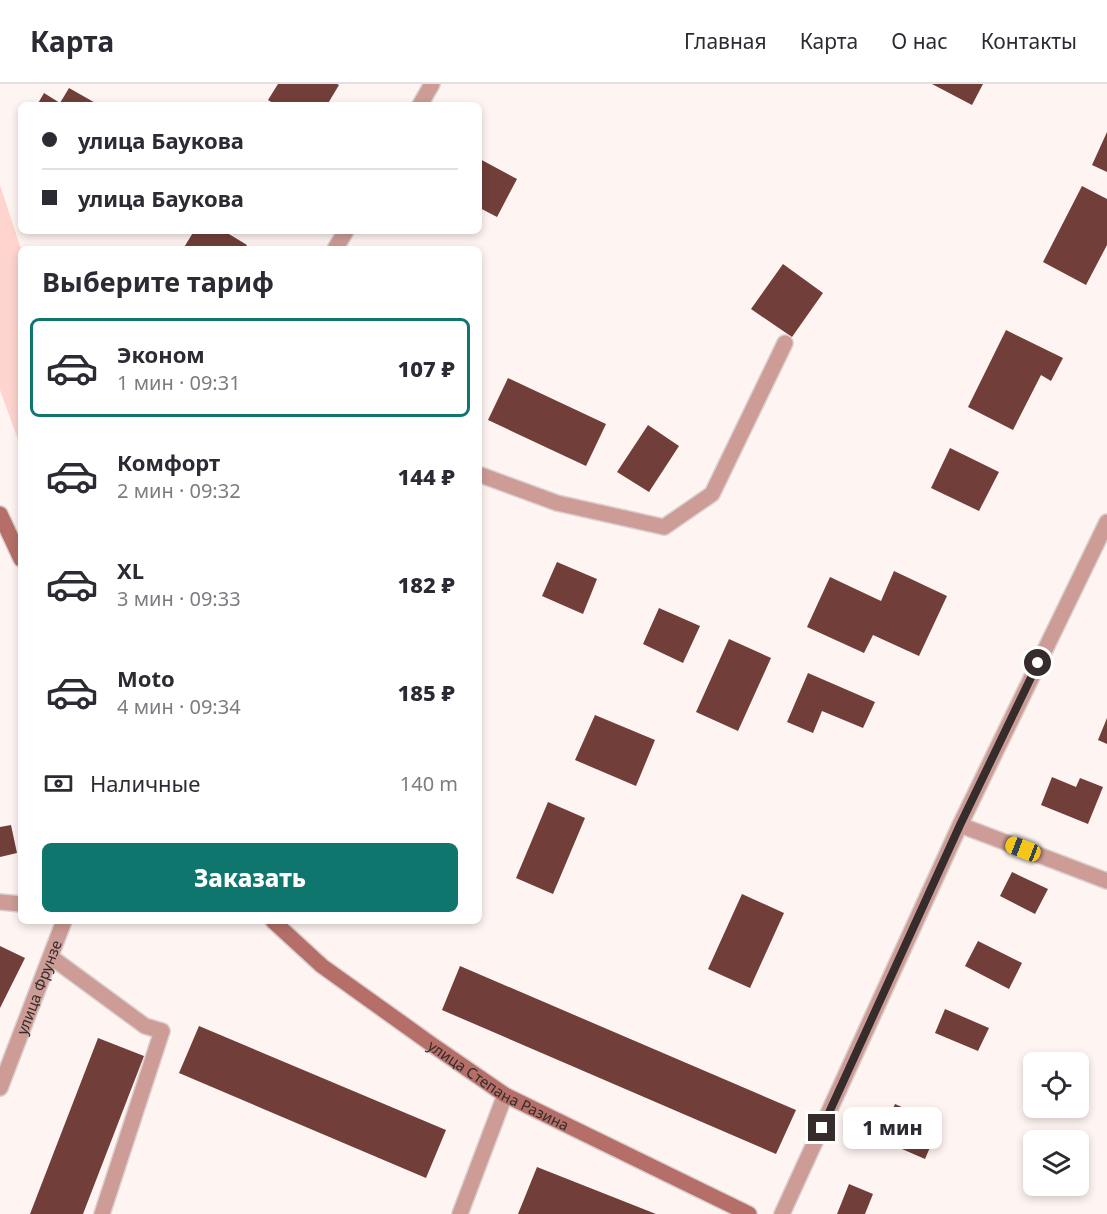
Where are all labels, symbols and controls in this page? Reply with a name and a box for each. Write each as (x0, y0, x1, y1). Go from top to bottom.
text: Карта (30, 22, 114, 60)
text: Главная (684, 27, 767, 55)
text: Карта (800, 27, 858, 55)
text: О нас (891, 27, 948, 55)
text: Контакты (981, 27, 1077, 55)
text: улица Баукова (78, 125, 244, 155)
text: улица Баукова (78, 183, 244, 213)
text: Выберите тариф (42, 263, 274, 300)
text: Эконом (117, 339, 205, 369)
icon: car (45, 341, 99, 395)
text: 107 ₽ (398, 353, 455, 383)
text: 1 мин · 09:31 (117, 369, 241, 396)
text: Комфорт (117, 447, 220, 477)
icon: car (45, 449, 99, 503)
text: 144 ₽ (398, 461, 455, 491)
text: 2 мин · 09:32 (117, 477, 241, 504)
text: XL (117, 555, 144, 585)
icon: car (45, 557, 99, 611)
text: 182 ₽ (398, 569, 455, 599)
text: 3 мин · 09:33 (117, 585, 241, 612)
route start (1024, 649, 1051, 676)
text: Moto (117, 663, 175, 693)
icon: car (45, 665, 99, 719)
text: 185 ₽ (398, 677, 455, 707)
text: 4 мин · 09:34 (117, 693, 241, 720)
icon: cash (42, 767, 75, 800)
text: Наличные (90, 768, 200, 798)
text: 140 m (400, 770, 458, 797)
car (1003, 834, 1043, 864)
button: Заказать (42, 843, 458, 912)
street label: улица Фрунзе (11, 937, 66, 1037)
street label: улица Степана Разина (424, 1035, 573, 1135)
map controls (1023, 1052, 1089, 1196)
button: locate (1023, 1052, 1089, 1118)
callout: 1 мин (843, 1107, 942, 1149)
route end (808, 1114, 835, 1141)
text: 1 мин (862, 1114, 923, 1141)
button: layers (1023, 1130, 1089, 1196)

